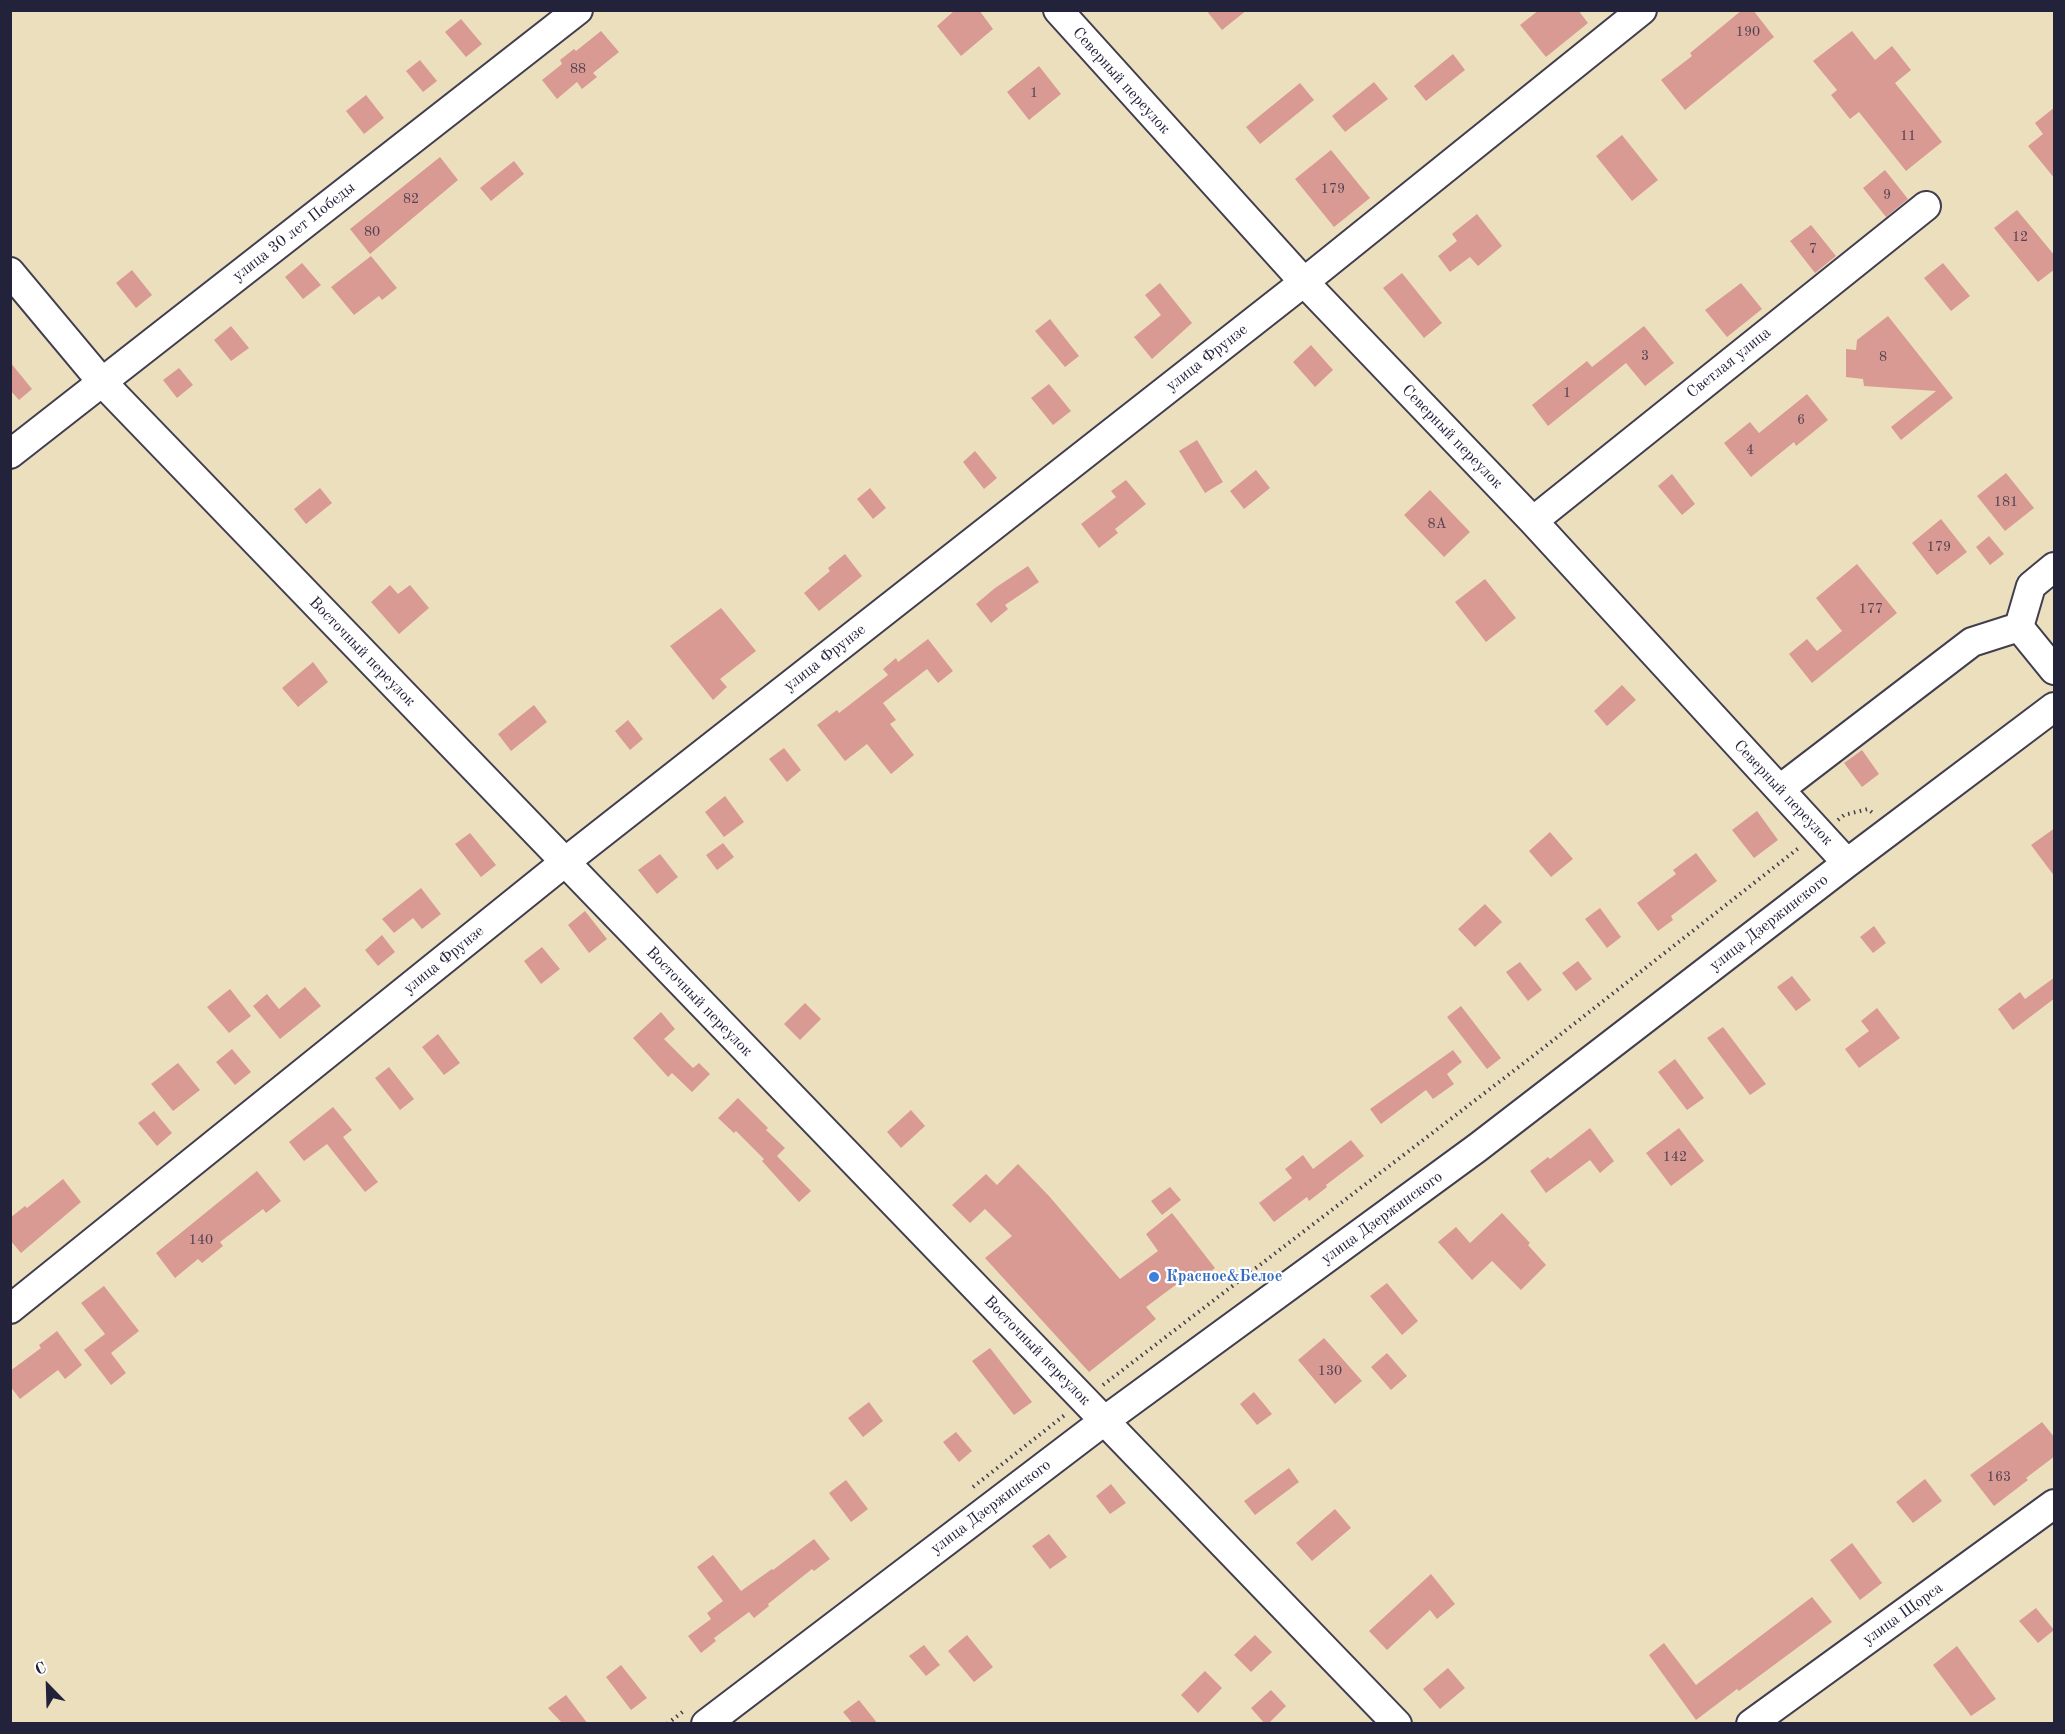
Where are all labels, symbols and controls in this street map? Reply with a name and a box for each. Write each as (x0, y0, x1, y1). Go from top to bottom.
street label: Северный переулок (1068, 24, 1174, 138)
house number: 190 (1736, 24, 1760, 40)
house number: 88 (570, 61, 586, 77)
house number: 1 (1030, 85, 1038, 101)
house number: 11 (1900, 128, 1916, 144)
street label: улица 30 лет Победы (229, 178, 359, 286)
house number: 179 (1321, 181, 1345, 197)
house number: 9 (1883, 187, 1891, 203)
house number: 82 (403, 191, 419, 207)
house number: 80 (364, 224, 380, 240)
house number: 12 (2012, 229, 2028, 245)
house number: 7 (1809, 241, 1817, 257)
street label: улица Фрунзе (1162, 320, 1252, 396)
street label: Светлая улица (1683, 323, 1775, 403)
house number: 3 (1641, 348, 1649, 364)
house number: 8 (1879, 349, 1887, 365)
street label: Северный переулок (1397, 381, 1507, 493)
house number: 1 (1563, 385, 1571, 401)
house number: 6 (1797, 412, 1805, 428)
house number: 4 (1746, 442, 1754, 458)
house number: 181 (1994, 494, 2018, 510)
house number: 8А (1428, 516, 1446, 532)
house number: 179 (1927, 539, 1951, 555)
street label: Восточный переулок (305, 593, 419, 711)
house number: 177 (1859, 601, 1883, 617)
street label: улица Фрунзе (780, 620, 870, 696)
street label: Северный переулок (1729, 736, 1837, 850)
street label: улица Дзержинского (1706, 871, 1832, 975)
street label: улица Фрунзе (400, 922, 488, 998)
street label: Восточный переулок (642, 943, 756, 1061)
house number: 142 (1663, 1149, 1687, 1165)
street label: улица Дзержинского (1317, 1167, 1447, 1269)
house number: 140 (189, 1232, 213, 1248)
place label: Красное&Белое (1166, 1267, 1282, 1287)
marker: Красное&Белое (1147, 1270, 1161, 1284)
street label: Восточный переулок (980, 1292, 1094, 1410)
house number: 130 (1318, 1363, 1342, 1379)
street label: улица Дзержинского (927, 1455, 1055, 1559)
house number: 163 (1987, 1469, 2011, 1485)
street label: улица Щорса (1859, 1579, 1947, 1649)
north arrow (18, 1656, 78, 1716)
text: С (33, 1660, 49, 1679)

